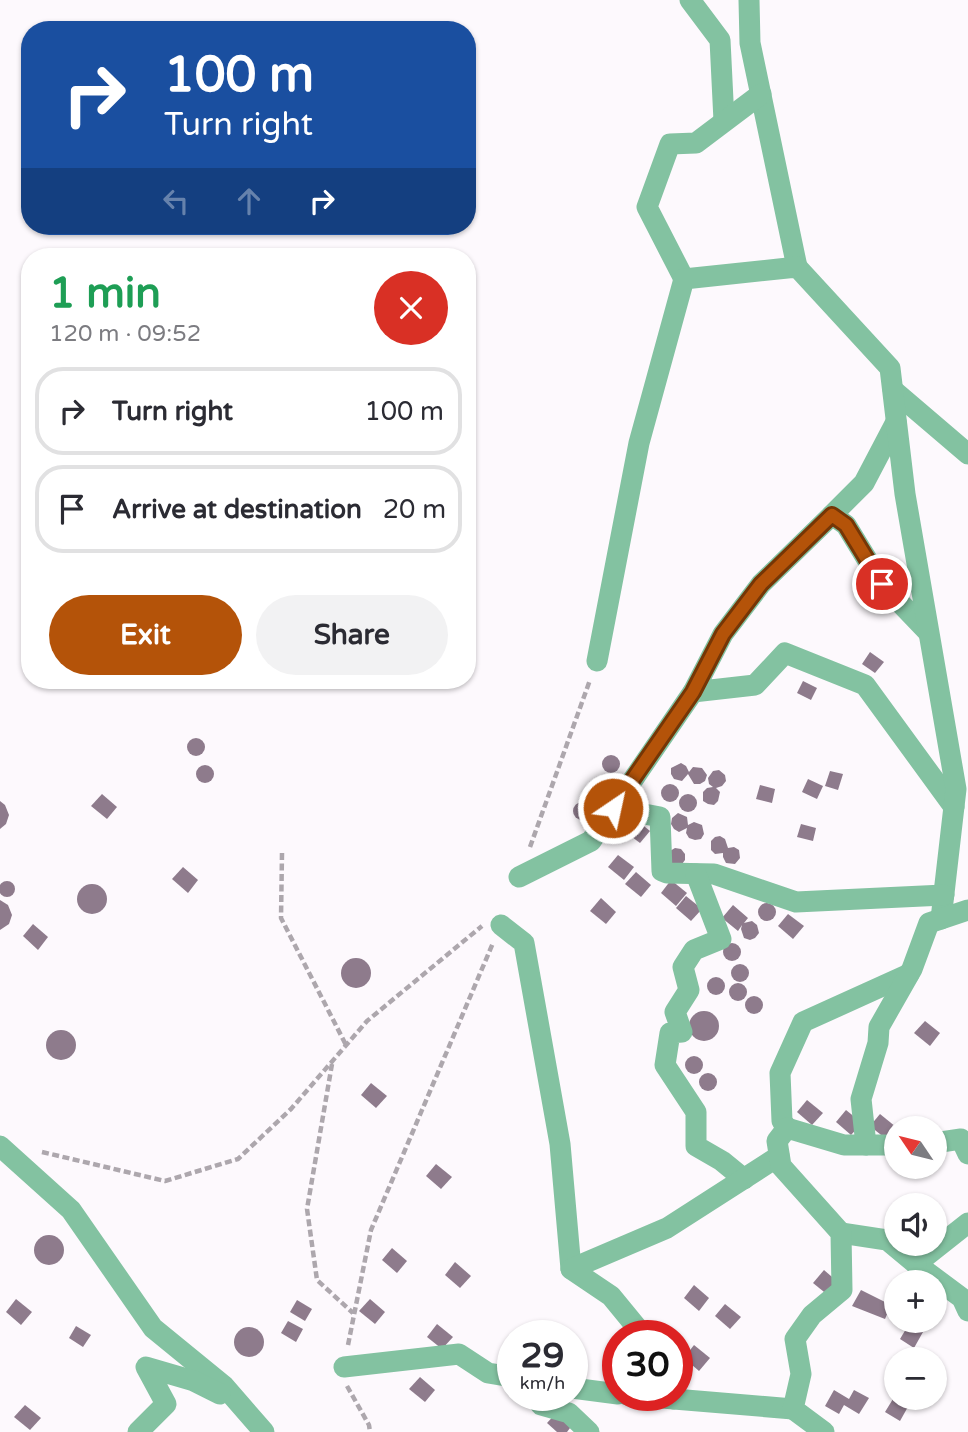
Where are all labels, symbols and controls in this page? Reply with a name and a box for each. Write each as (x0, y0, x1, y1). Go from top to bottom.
text: 100 m (164, 46, 314, 105)
icon: right (49, 49, 140, 140)
text: Turn right (164, 106, 313, 144)
icon: left (157, 182, 195, 220)
icon: ahead (230, 182, 268, 220)
icon: right (303, 182, 341, 220)
text: 1 min (49, 268, 161, 319)
button: close (374, 271, 448, 345)
text: 120 m · 09:52 (49, 320, 201, 348)
icon: right (53, 392, 91, 430)
text: Turn right (112, 396, 233, 427)
text: 100 m (364, 396, 444, 427)
icon: arrive (53, 490, 91, 528)
text: Arrive at destination (112, 494, 362, 525)
text: 20 m (383, 494, 446, 525)
pin (852, 554, 912, 614)
icon: arrive (863, 565, 901, 603)
button: Exit (49, 595, 242, 675)
button: Share (256, 595, 448, 675)
position arrow (576, 771, 650, 845)
north arrow (884, 1116, 947, 1180)
map controls (884, 1116, 947, 1410)
button: sound (884, 1193, 947, 1256)
button: + (884, 1270, 947, 1333)
speed limit sign: 30 (602, 1320, 693, 1411)
text: 29 (521, 1335, 564, 1377)
button: − (884, 1347, 947, 1410)
text: km/h (520, 1372, 565, 1394)

